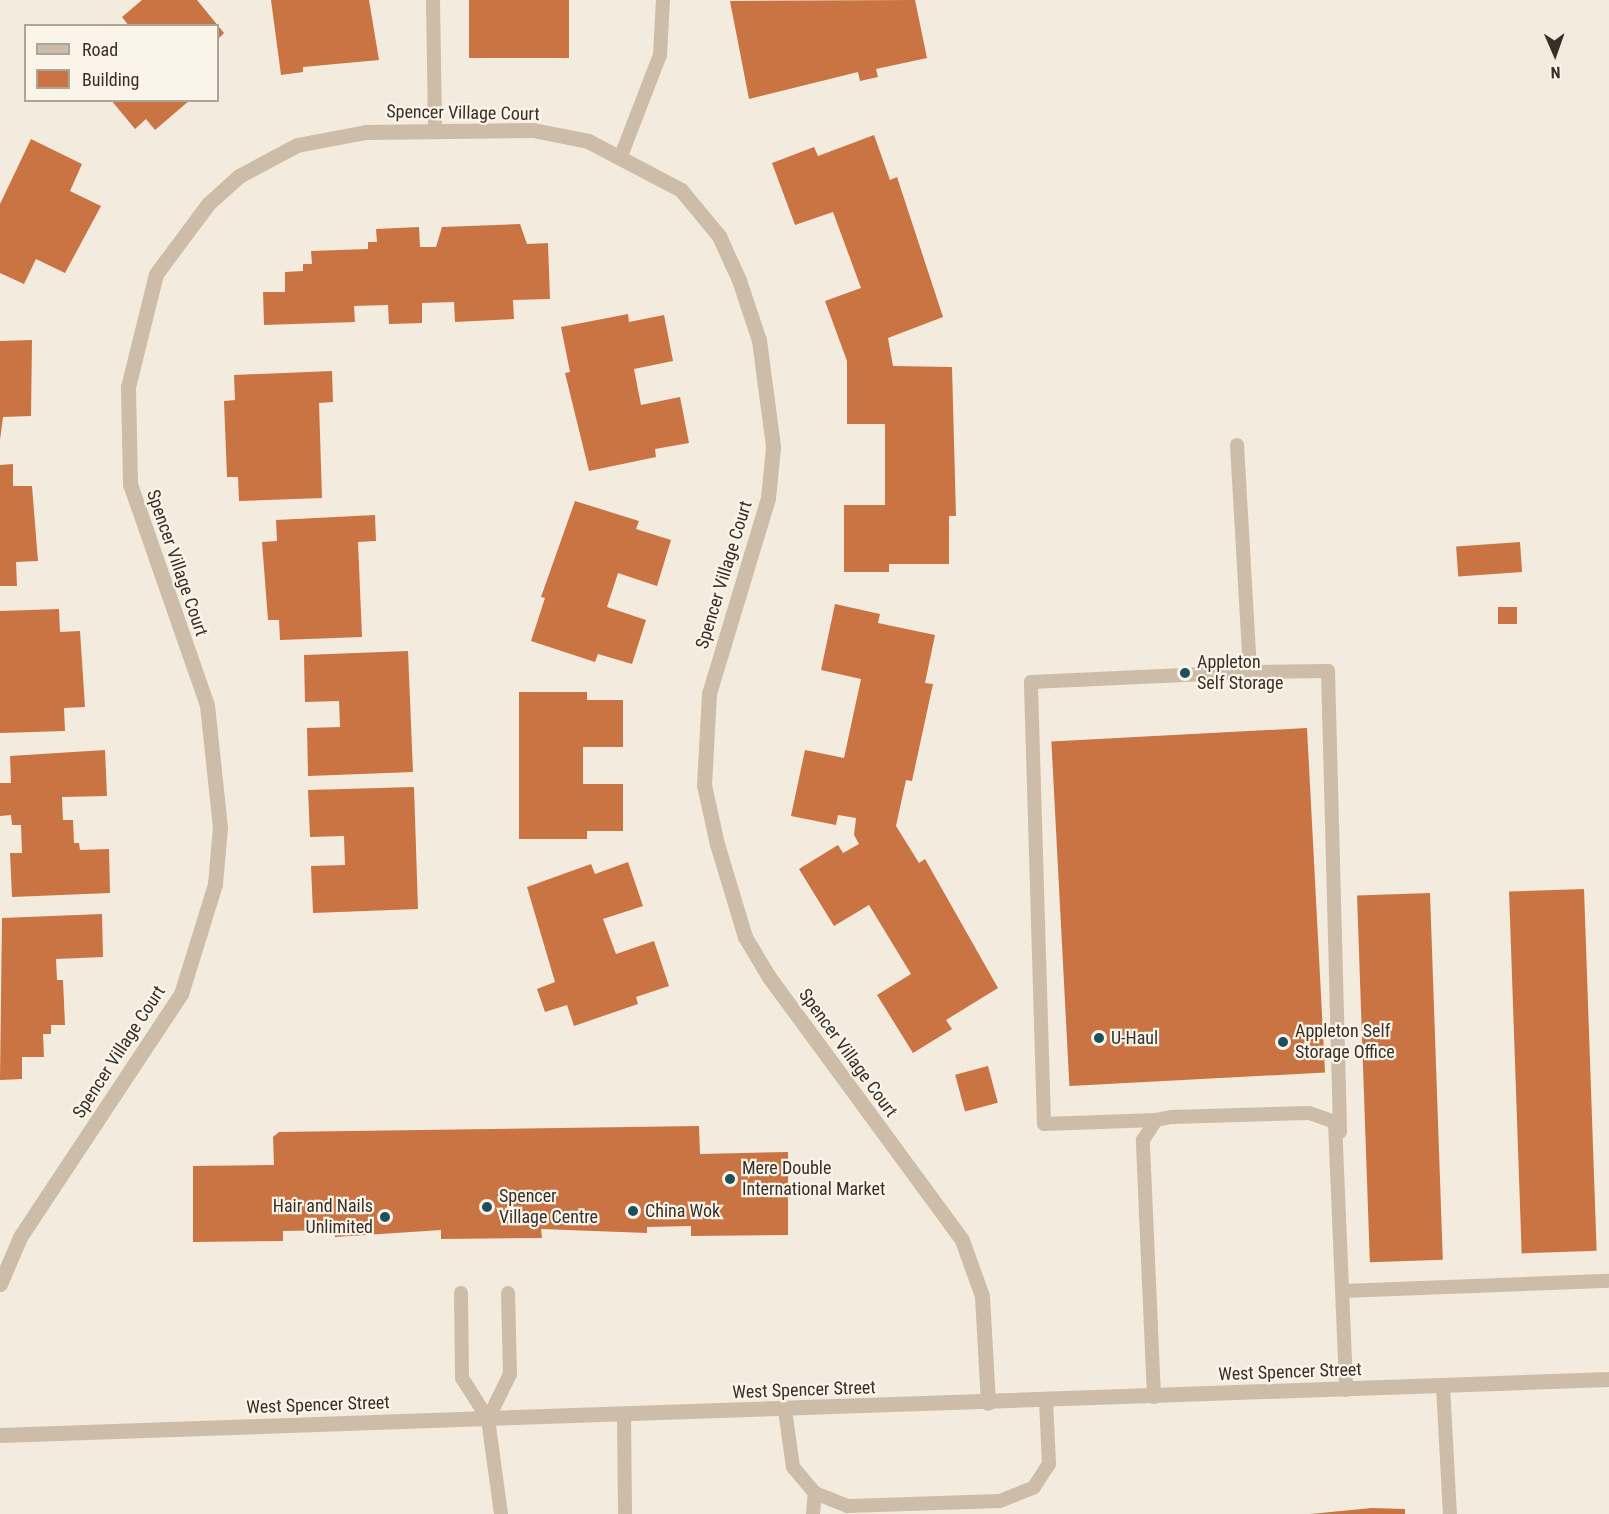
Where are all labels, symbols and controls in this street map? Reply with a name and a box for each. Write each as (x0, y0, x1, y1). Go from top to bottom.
legend (24, 24, 219, 102)
north arrow (1525, 24, 1585, 84)
text: Road (82, 39, 118, 60)
text: N (1550, 63, 1561, 82)
text: Building (82, 69, 139, 90)
street label: Spencer Village Court (386, 101, 540, 125)
street label: Spencer Village Court (142, 487, 212, 639)
street label: Spencer Village Court (691, 498, 757, 652)
place label: Appleton Self Storage (1197, 652, 1283, 694)
marker: Appleton Self Storage (1178, 666, 1192, 680)
street label: Spencer Village Court (68, 982, 170, 1122)
street label: Spencer Village Court (794, 985, 902, 1121)
place label: Appleton Self Storage Office (1295, 1021, 1395, 1064)
place label: U-Haul (1111, 1027, 1158, 1049)
marker: U-Haul (1092, 1031, 1106, 1045)
marker: Appleton Self Storage Office (1276, 1035, 1290, 1049)
place label: Mere Double International Market (742, 1158, 885, 1200)
marker: Mere Double International Market (723, 1172, 737, 1186)
place label: Spencer Village Centre (499, 1186, 598, 1228)
place label: Hair and Nails Unlimited (273, 1196, 373, 1238)
marker: Spencer Village Centre (480, 1200, 494, 1214)
place label: China Wok (645, 1200, 720, 1222)
marker: China Wok (626, 1204, 640, 1218)
marker: Hair and Nails Unlimited (378, 1210, 392, 1224)
street label: West Spencer Street (1218, 1359, 1362, 1385)
street label: West Spencer Street (732, 1377, 876, 1403)
street label: West Spencer Street (246, 1392, 390, 1418)

